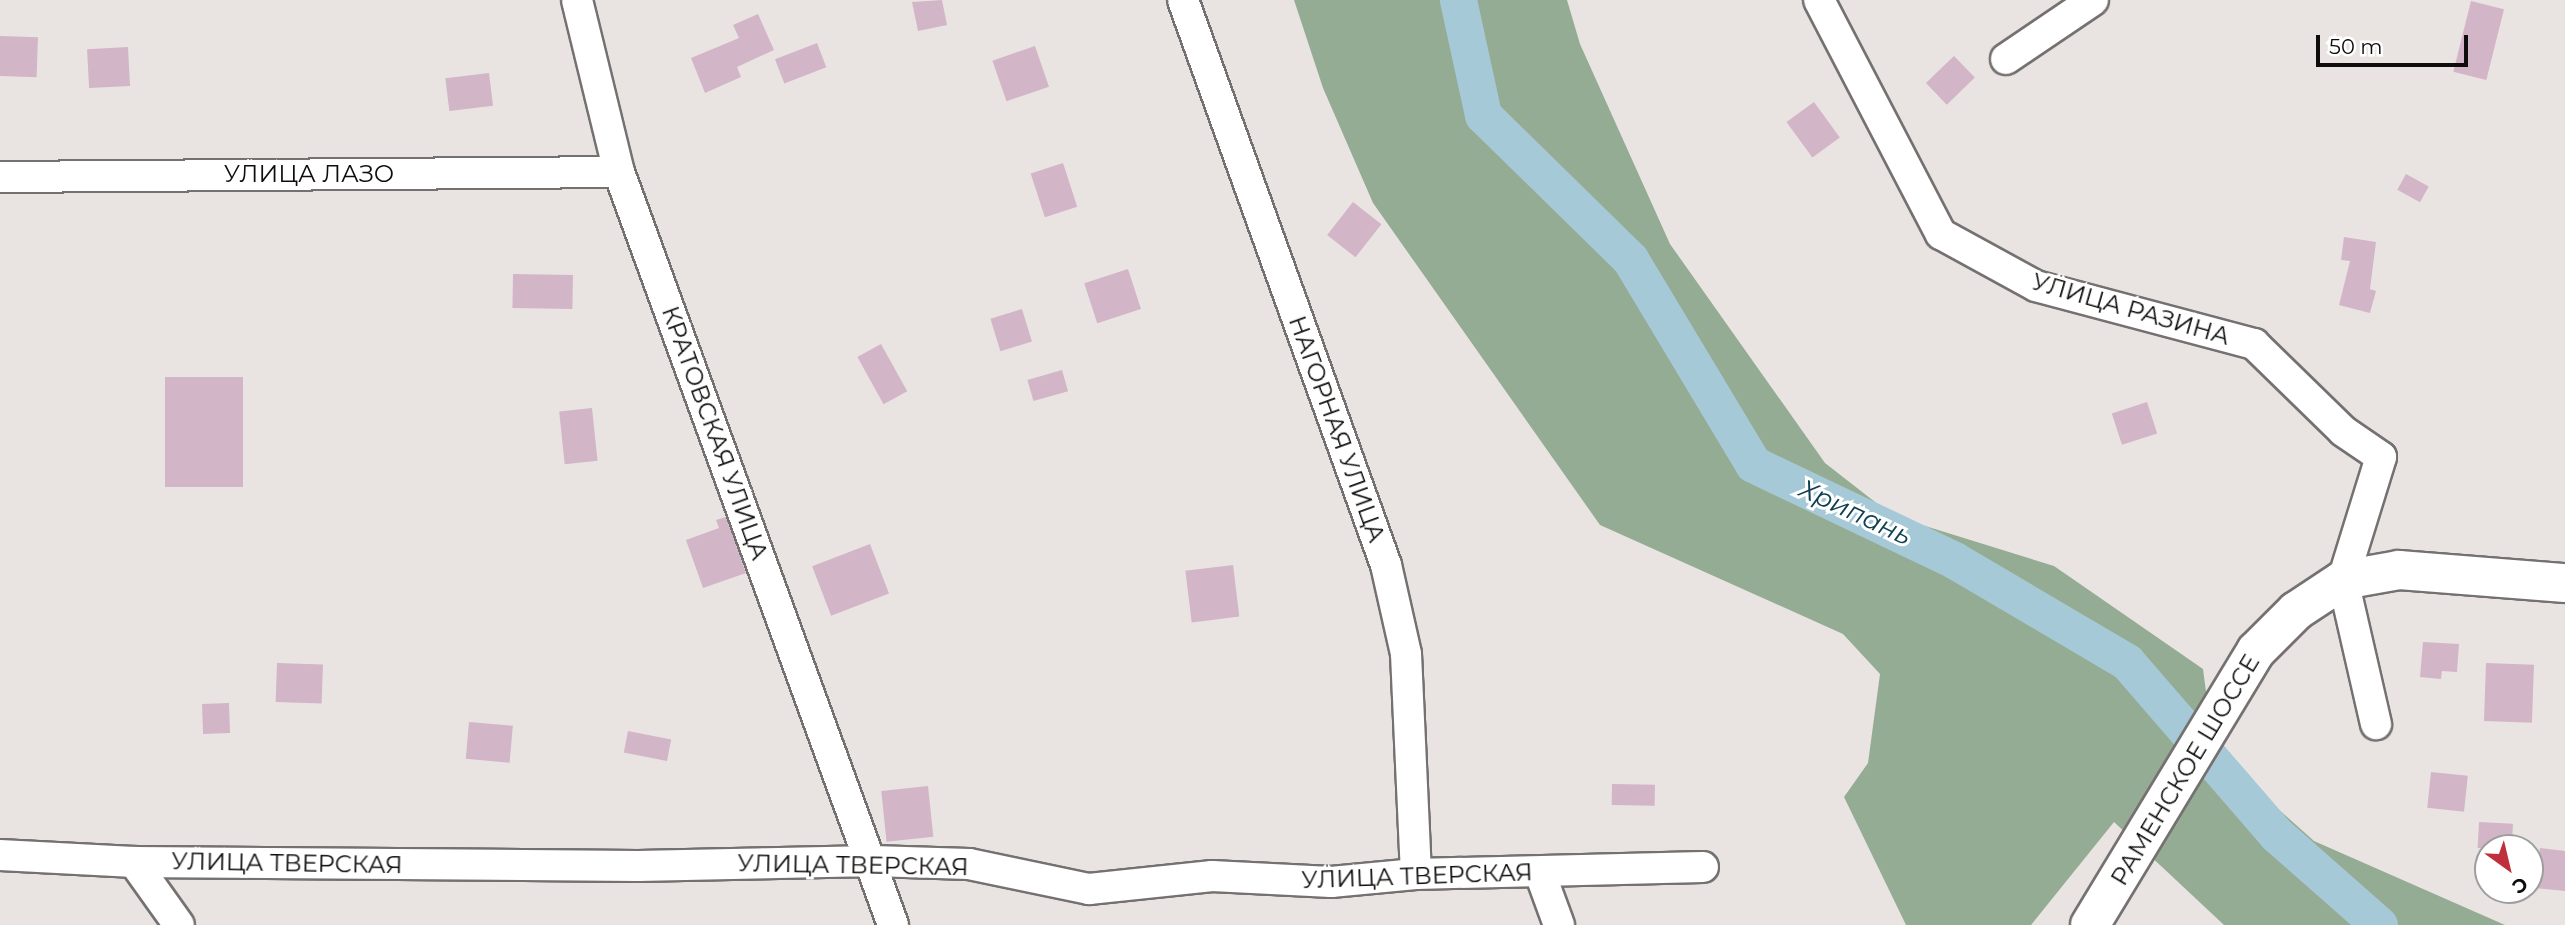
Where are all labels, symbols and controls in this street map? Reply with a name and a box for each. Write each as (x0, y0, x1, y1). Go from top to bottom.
scale bar (2320, 21, 2472, 65)
text: 50 m (2329, 34, 2383, 59)
street label: УЛИЦА ЛАЗО (224, 160, 394, 188)
street label: УЛИЦА РАЗИНА (2029, 267, 2233, 351)
street label: КРАТОВСКАЯ УЛИЦА (656, 302, 774, 564)
street label: НАГОРНАЯ УЛИЦА (1283, 312, 1391, 546)
water label: Хрипань (1794, 474, 1916, 552)
street label: РАМЕНСКОЕ ШОССЕ (2105, 649, 2265, 891)
north arrow (2474, 834, 2544, 904)
street label: УЛИЦА ТВЕРСКАЯ (171, 847, 403, 879)
street label: УЛИЦА ТВЕРСКАЯ (737, 849, 969, 881)
street label: УЛИЦА ТВЕРСКАЯ (1301, 858, 1533, 894)
text: С (2508, 872, 2532, 899)

